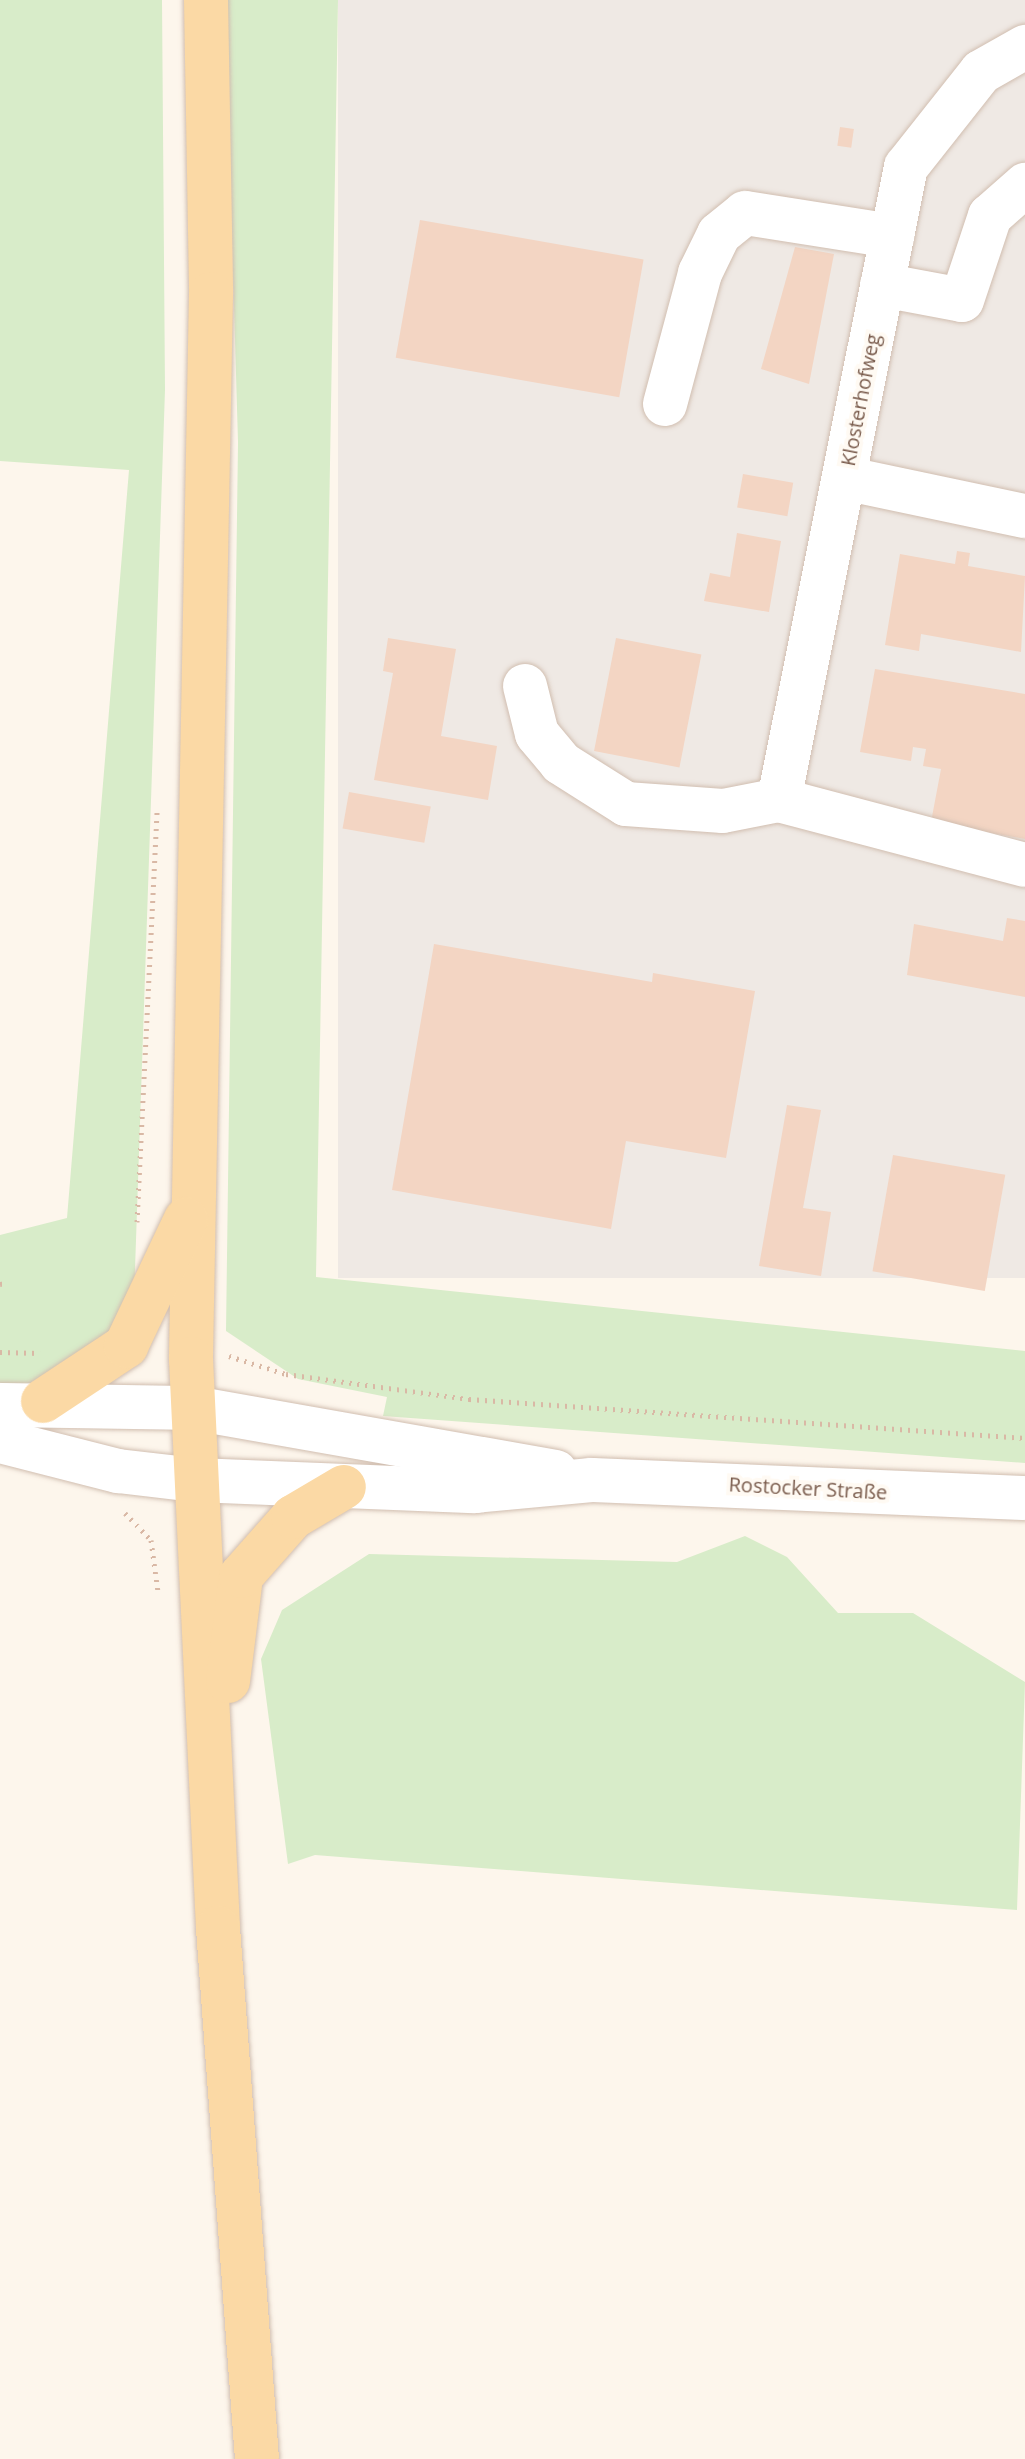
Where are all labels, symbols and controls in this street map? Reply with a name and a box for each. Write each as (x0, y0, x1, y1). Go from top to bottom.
street label: Klosterhofweg (835, 332, 885, 468)
street label: Rostocker Straße (728, 1472, 888, 1504)

